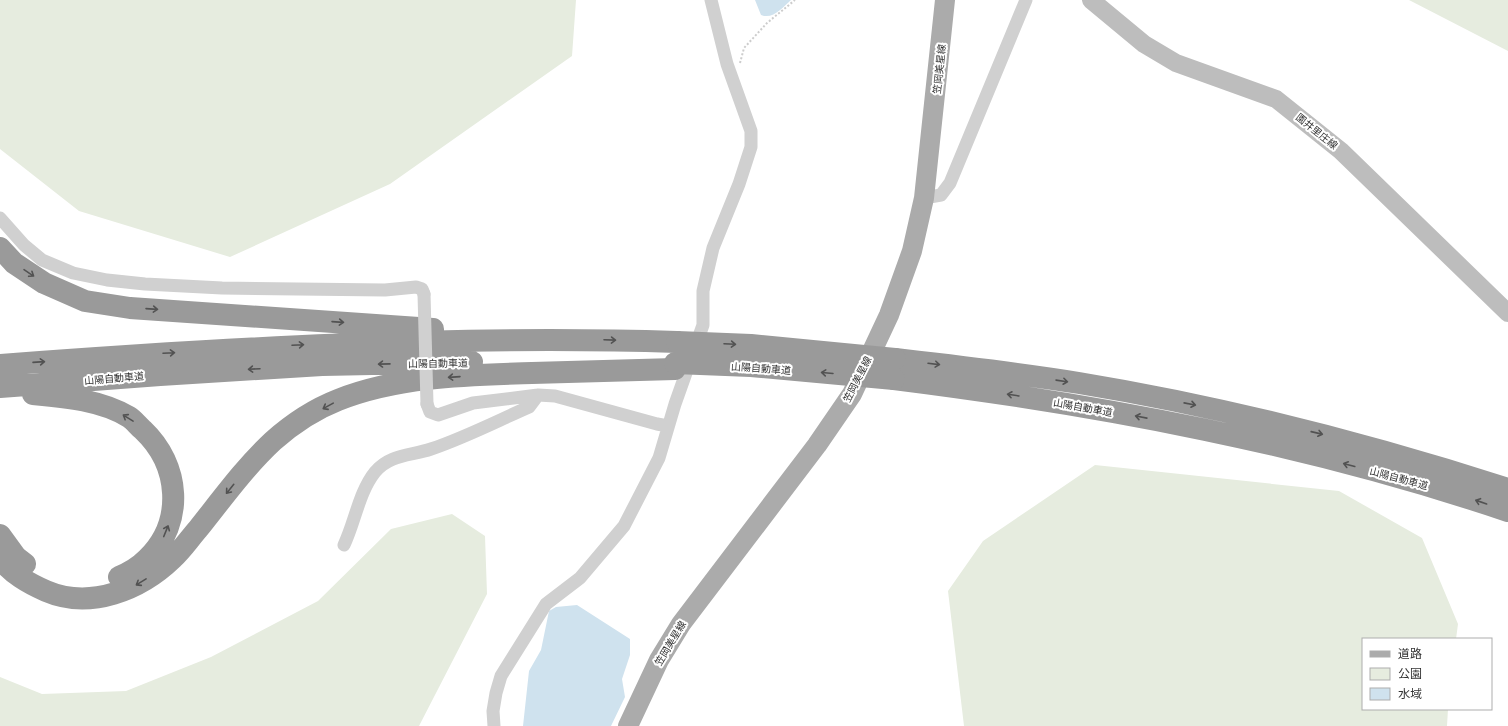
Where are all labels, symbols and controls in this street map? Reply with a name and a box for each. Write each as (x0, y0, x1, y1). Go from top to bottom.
street label: 笠岡美星線 (931, 44, 949, 95)
street label: 園井里庄線 (1293, 111, 1340, 152)
one-way arrow (24, 269, 35, 277)
one-way arrow (145, 306, 158, 313)
one-way arrow (331, 318, 344, 325)
one-way arrow (603, 336, 616, 344)
one-way arrow (723, 340, 736, 348)
one-way arrow (291, 342, 304, 349)
one-way arrow (162, 349, 175, 356)
street label: 笠岡美星線 (841, 354, 875, 404)
street label: 山陽自動車道 (408, 357, 468, 371)
one-way arrow (32, 359, 45, 366)
one-way arrow (378, 360, 391, 368)
one-way arrow (927, 360, 940, 367)
street label: 山陽自動車道 (731, 361, 791, 377)
one-way arrow (248, 366, 261, 373)
one-way arrow (821, 369, 834, 377)
street label: 山陽自動車道 (84, 370, 144, 388)
one-way arrow (448, 374, 461, 381)
one-way arrow (1056, 377, 1069, 385)
one-way arrow (1007, 391, 1020, 399)
street label: 山陽自動車道 (1052, 397, 1113, 419)
one-way arrow (1183, 401, 1196, 409)
one-way arrow (322, 402, 334, 410)
one-way arrow (1135, 413, 1148, 421)
one-way arrow (123, 414, 134, 422)
one-way arrow (1310, 430, 1323, 438)
one-way arrow (1343, 460, 1356, 468)
street label: 山陽自動車道 (1368, 465, 1429, 493)
one-way arrow (226, 484, 235, 495)
one-way arrow (1476, 498, 1488, 506)
one-way arrow (163, 525, 170, 537)
one-way arrow (135, 577, 146, 586)
street label: 笠岡美星線 (653, 619, 689, 668)
legend (1362, 638, 1492, 710)
text: 道路 (1398, 647, 1422, 661)
text: 公園 (1398, 667, 1422, 681)
text: 水域 (1398, 687, 1422, 701)

